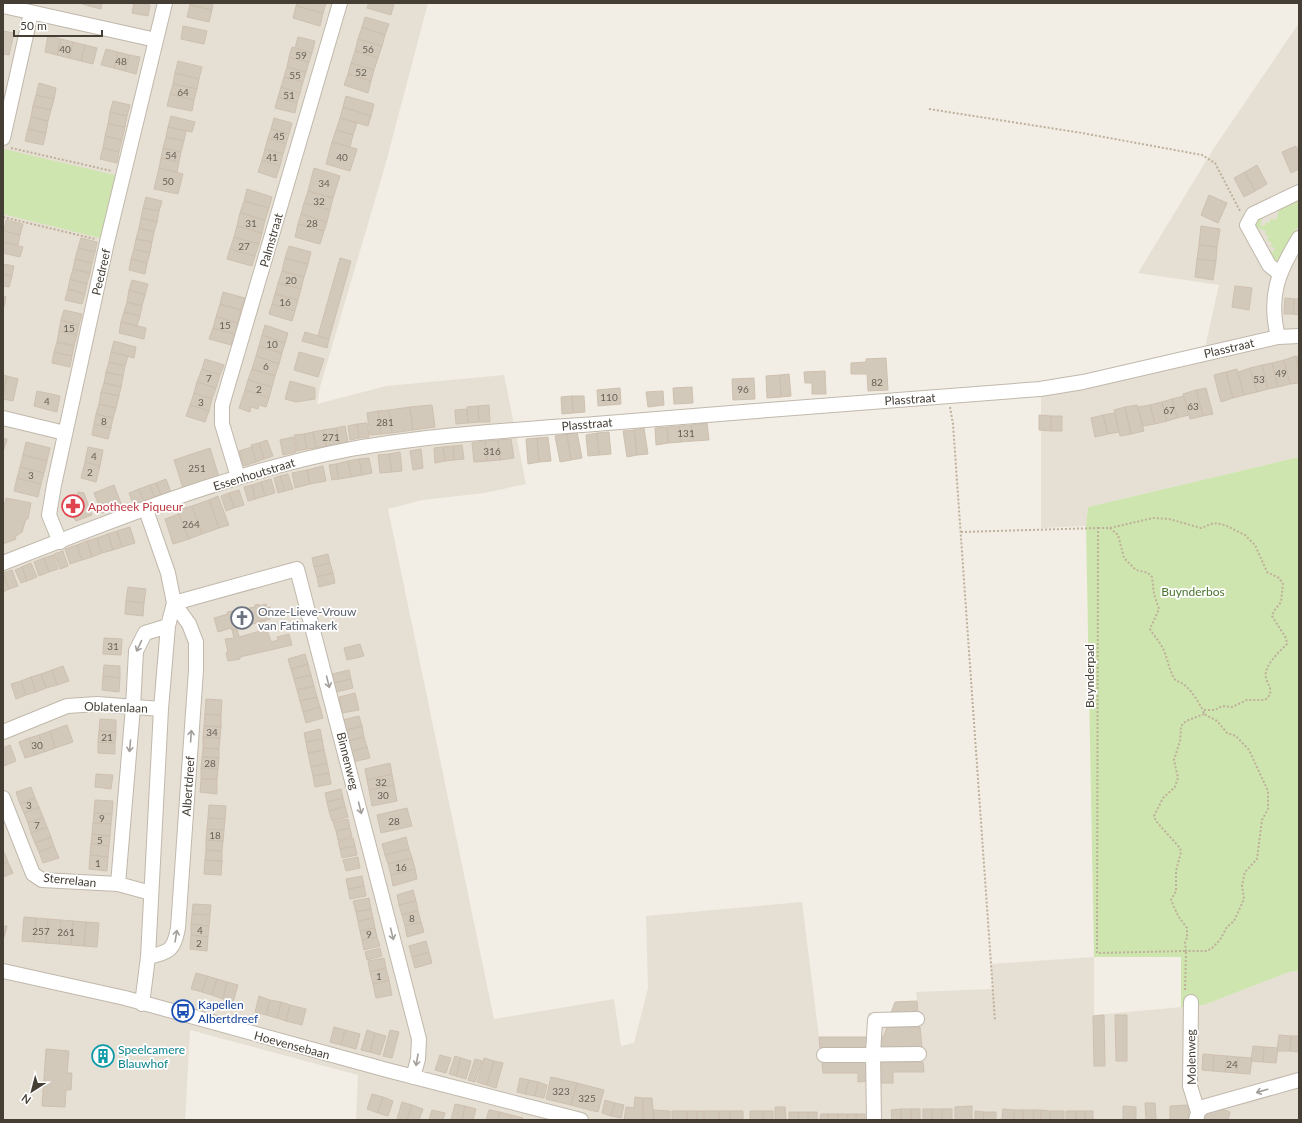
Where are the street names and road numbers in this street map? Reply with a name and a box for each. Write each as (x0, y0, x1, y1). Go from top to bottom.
street label: Palmstraat (256, 211, 286, 269)
street label: Peedreef (88, 247, 114, 297)
street label: Plasstraat (1202, 335, 1256, 361)
street label: Plasstraat (884, 390, 937, 408)
street label: Plasstraat (561, 414, 614, 434)
street label: Essenhoutstraat (211, 454, 297, 494)
street label: Buynderpad (1082, 644, 1097, 708)
street label: Oblatenlaan (84, 698, 148, 716)
street label: Binnenweg (334, 731, 362, 791)
street label: Albertdreef (178, 755, 198, 817)
street label: Sterrelaan (43, 870, 97, 890)
street label: Hoevensebaan (252, 1028, 332, 1062)
street label: Molenweg (1183, 1029, 1199, 1085)

